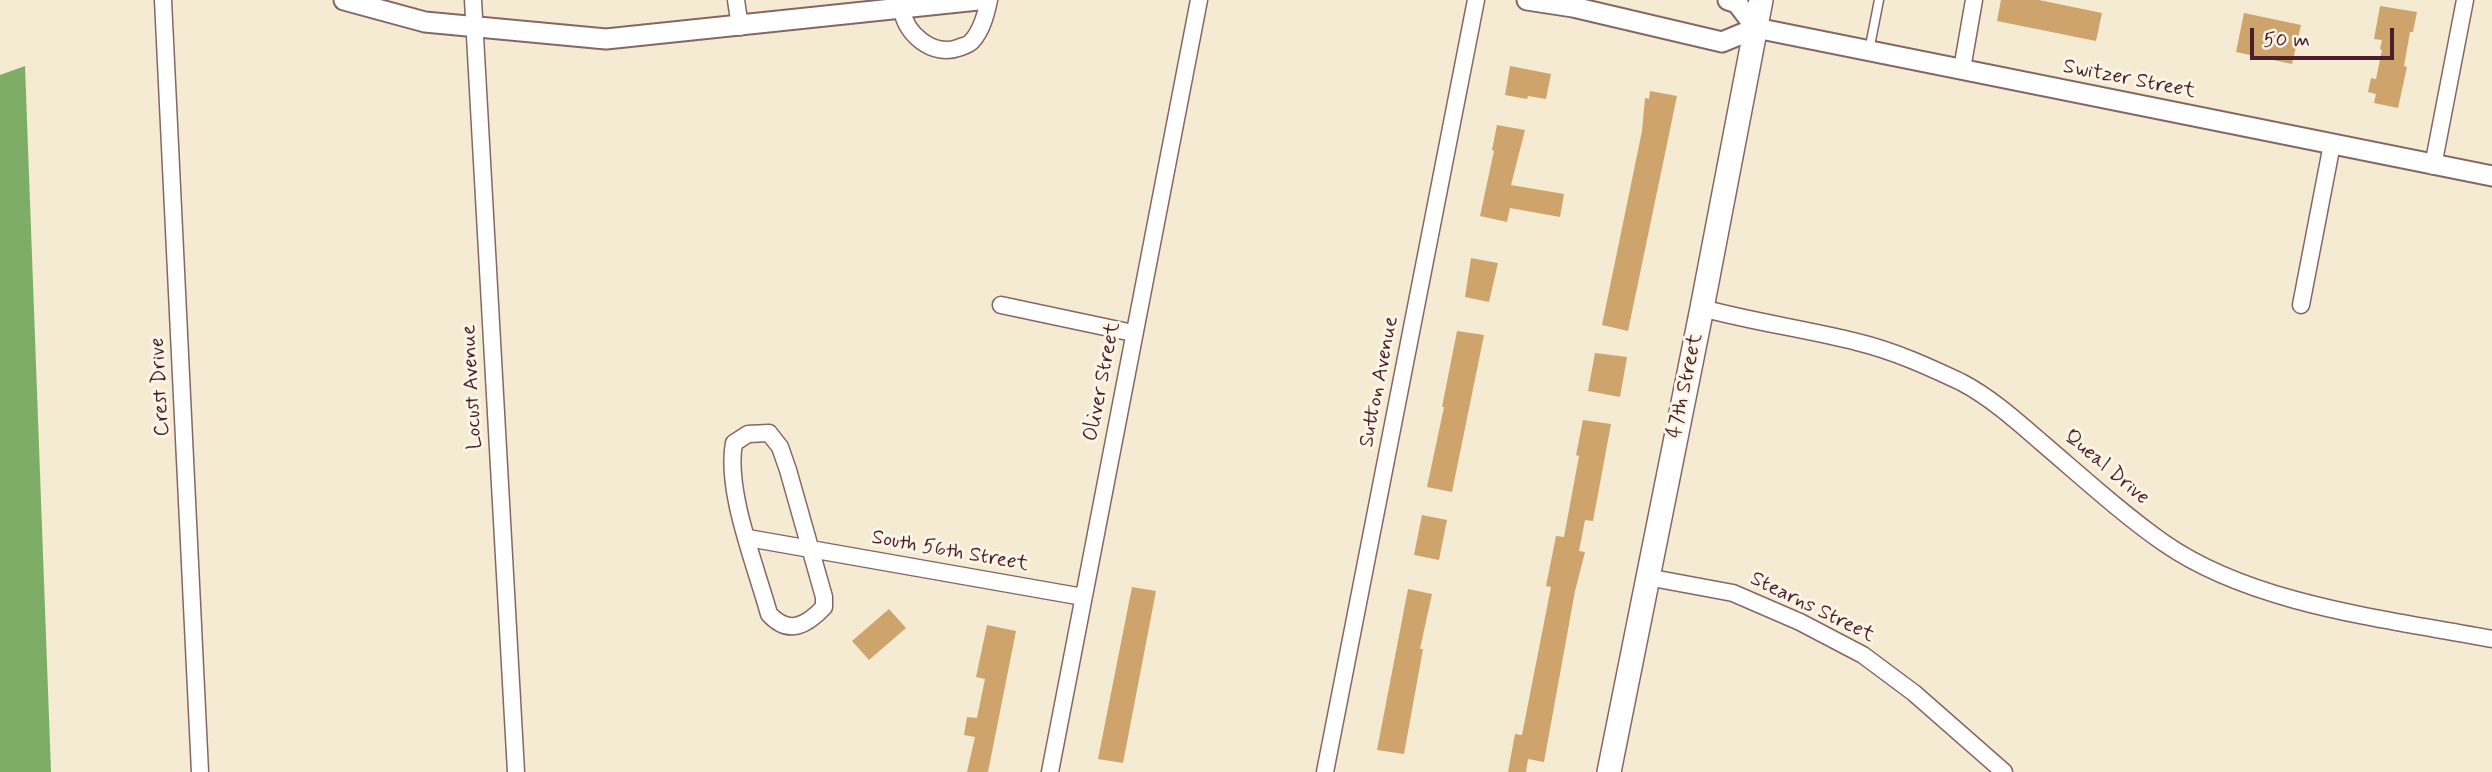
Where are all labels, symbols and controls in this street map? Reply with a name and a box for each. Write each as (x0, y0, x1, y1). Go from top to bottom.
scale bar (2254, 14, 2398, 58)
text: 50 m (2263, 26, 2310, 54)
street label: Switzer Street (2061, 55, 2197, 105)
street label: Sutton Avenue (1355, 314, 1405, 450)
street label: Oliver Street (1079, 320, 1127, 444)
street label: Locust Avenue (457, 324, 489, 450)
street label: 47th Street (1663, 331, 1709, 441)
street label: Crest Drive (146, 337, 176, 437)
street label: Queal Drive (2058, 425, 2154, 511)
street label: South 56th Street (870, 526, 1030, 578)
street label: Stearns Street (1746, 567, 1878, 649)

